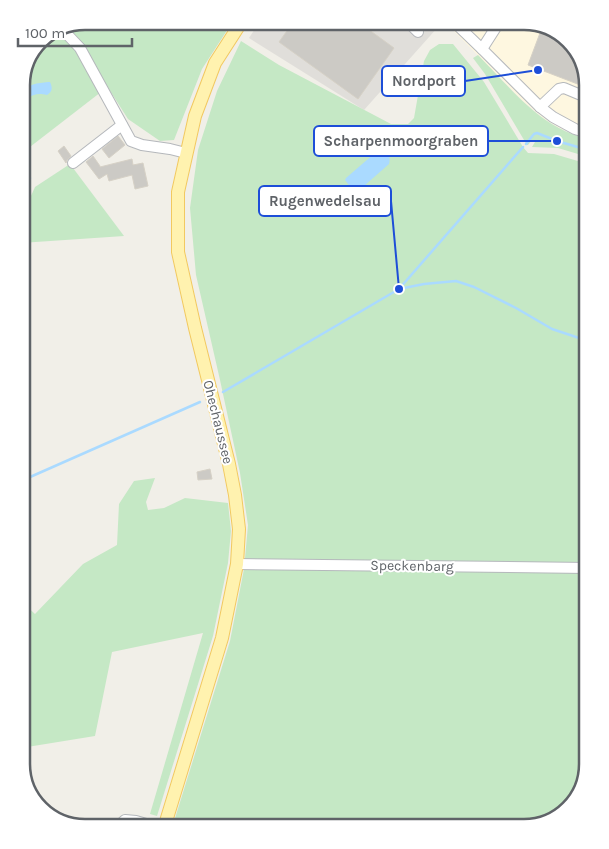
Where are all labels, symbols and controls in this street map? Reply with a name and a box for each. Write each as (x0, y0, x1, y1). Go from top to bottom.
scale bar (18, 15, 131, 47)
text: 100 m (25, 24, 65, 42)
callout: Nordport (382, 66, 465, 96)
text: Nordport (392, 72, 456, 90)
callout: Scharpenmoorgraben (314, 126, 488, 156)
text: Scharpenmoorgraben (324, 132, 478, 150)
callout: Rugenwedelsau (259, 186, 391, 216)
text: Rugenwedelsau (269, 192, 381, 210)
street label: Ohechaussee (199, 378, 237, 466)
street label: Speckenbarg (370, 557, 454, 575)

